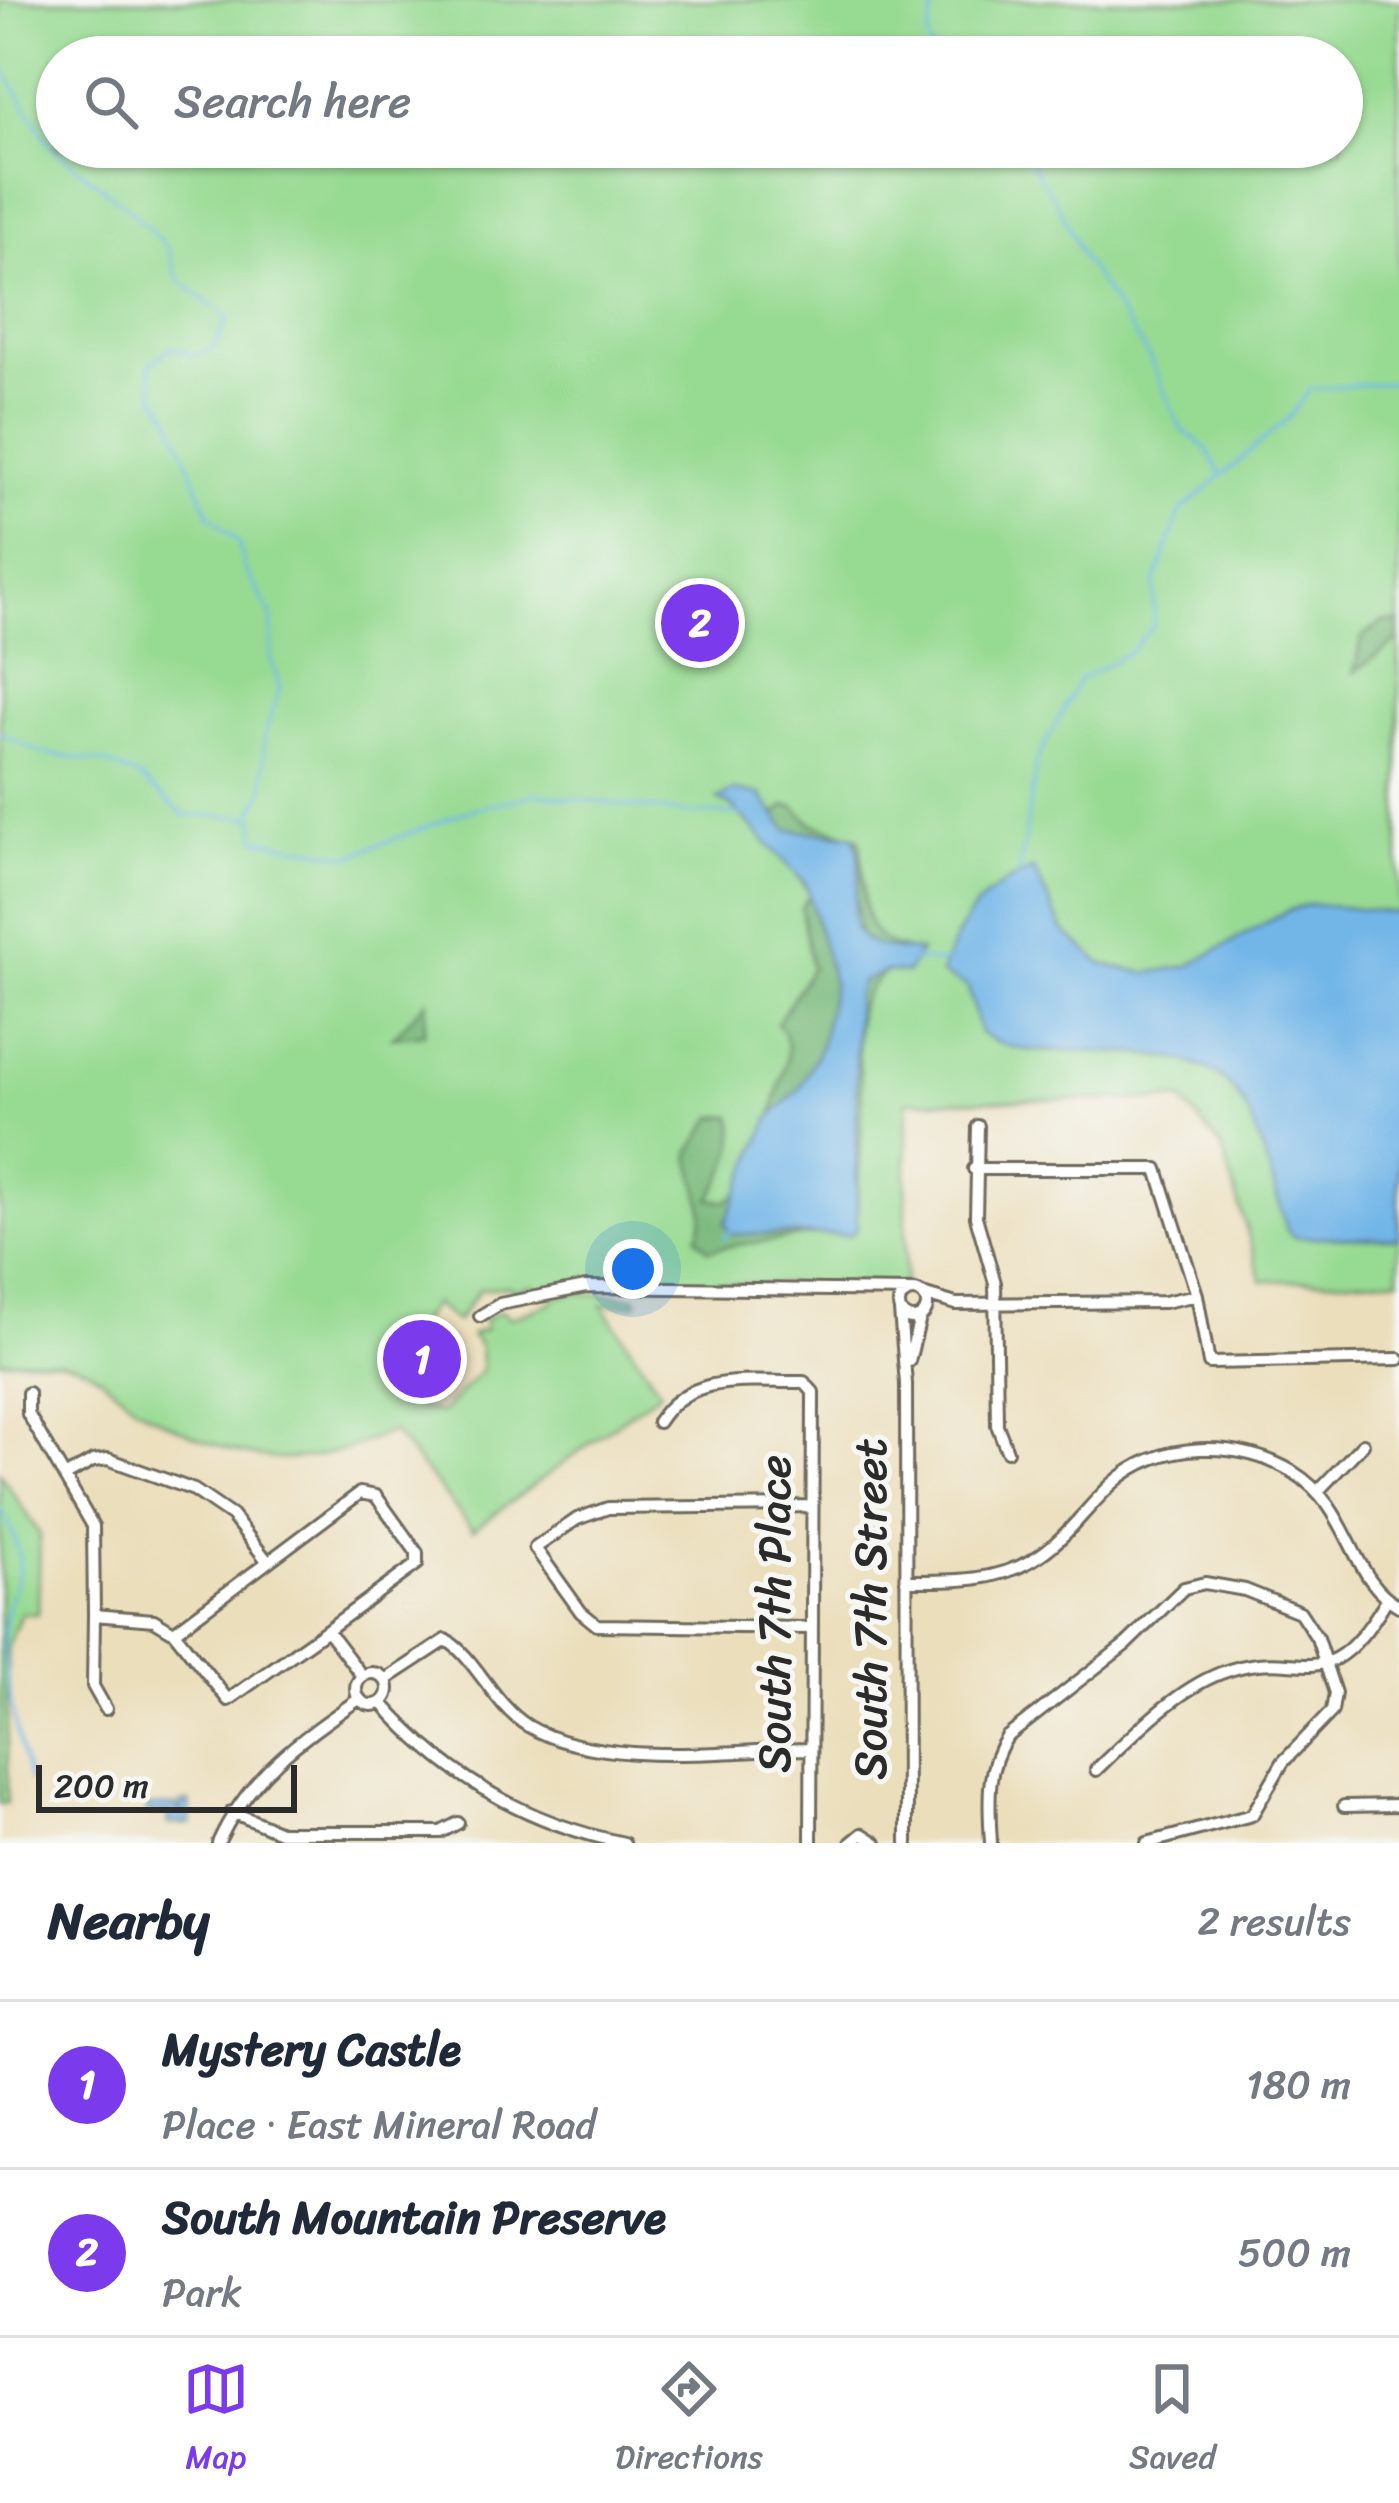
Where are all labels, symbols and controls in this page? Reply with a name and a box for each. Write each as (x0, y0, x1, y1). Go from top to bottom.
search box (36, 36, 1363, 168)
text: Search here (174, 62, 411, 142)
icon: search (78, 69, 144, 135)
pin: 2 (661, 578, 739, 668)
your location (603, 1239, 663, 1299)
pin: 1 (383, 1314, 461, 1404)
street label: South 7th Street (831, 1438, 911, 1780)
street label: South 7th Place (735, 1455, 815, 1773)
text: 200 m (54, 1757, 149, 1815)
scale bar (36, 1759, 297, 1812)
text: Nearby (48, 1876, 209, 1966)
text: 2 results (1197, 1887, 1351, 1956)
text: Mystery Castle (162, 2010, 461, 2090)
text: 1 (79, 2050, 95, 2119)
text: 180 m (1246, 2050, 1351, 2119)
text: Place · East Mineral Road (162, 2090, 596, 2159)
text: South Mountain Preserve (162, 2178, 666, 2258)
text: 2 (76, 2218, 98, 2287)
text: 500 m (1238, 2218, 1351, 2287)
text: Park (162, 2258, 242, 2327)
tab: Map (183, 2356, 249, 2486)
tab: Directions (615, 2356, 763, 2486)
tab: Saved (1129, 2356, 1216, 2486)

